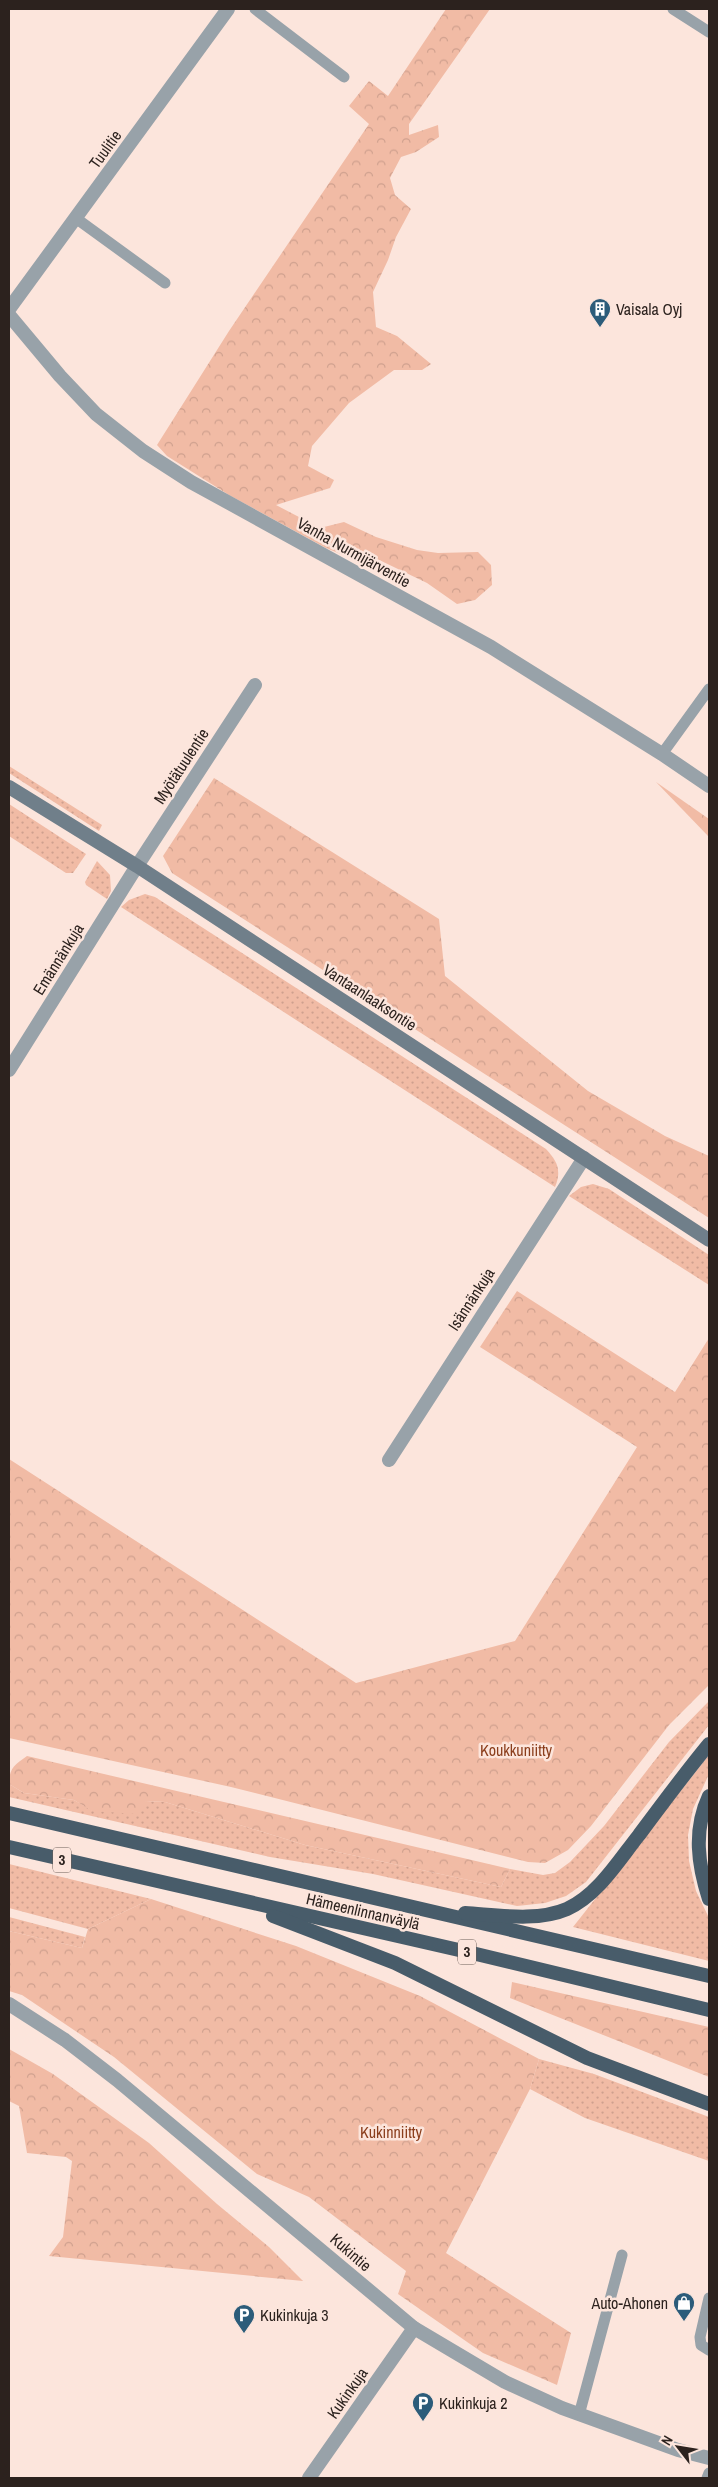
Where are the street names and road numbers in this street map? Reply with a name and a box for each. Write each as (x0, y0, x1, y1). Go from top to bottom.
street label: Tuulitie (84, 125, 126, 173)
street label: Vanha Nurmijärventie (293, 512, 415, 592)
street label: Myötätuulentie (148, 724, 214, 808)
street label: Emännänkuja (27, 919, 89, 999)
street label: Vantaanlaaksontie (319, 958, 421, 1036)
street label: Isännänkuja (443, 1263, 500, 1335)
road number: 3 (53, 1848, 71, 1872)
street label: Hämeenlinnanväylä (304, 1887, 423, 1935)
road number: 3 (458, 1940, 476, 1964)
street label: Kukintie (326, 2228, 376, 2276)
street label: Kukinkuja (321, 2363, 373, 2423)

